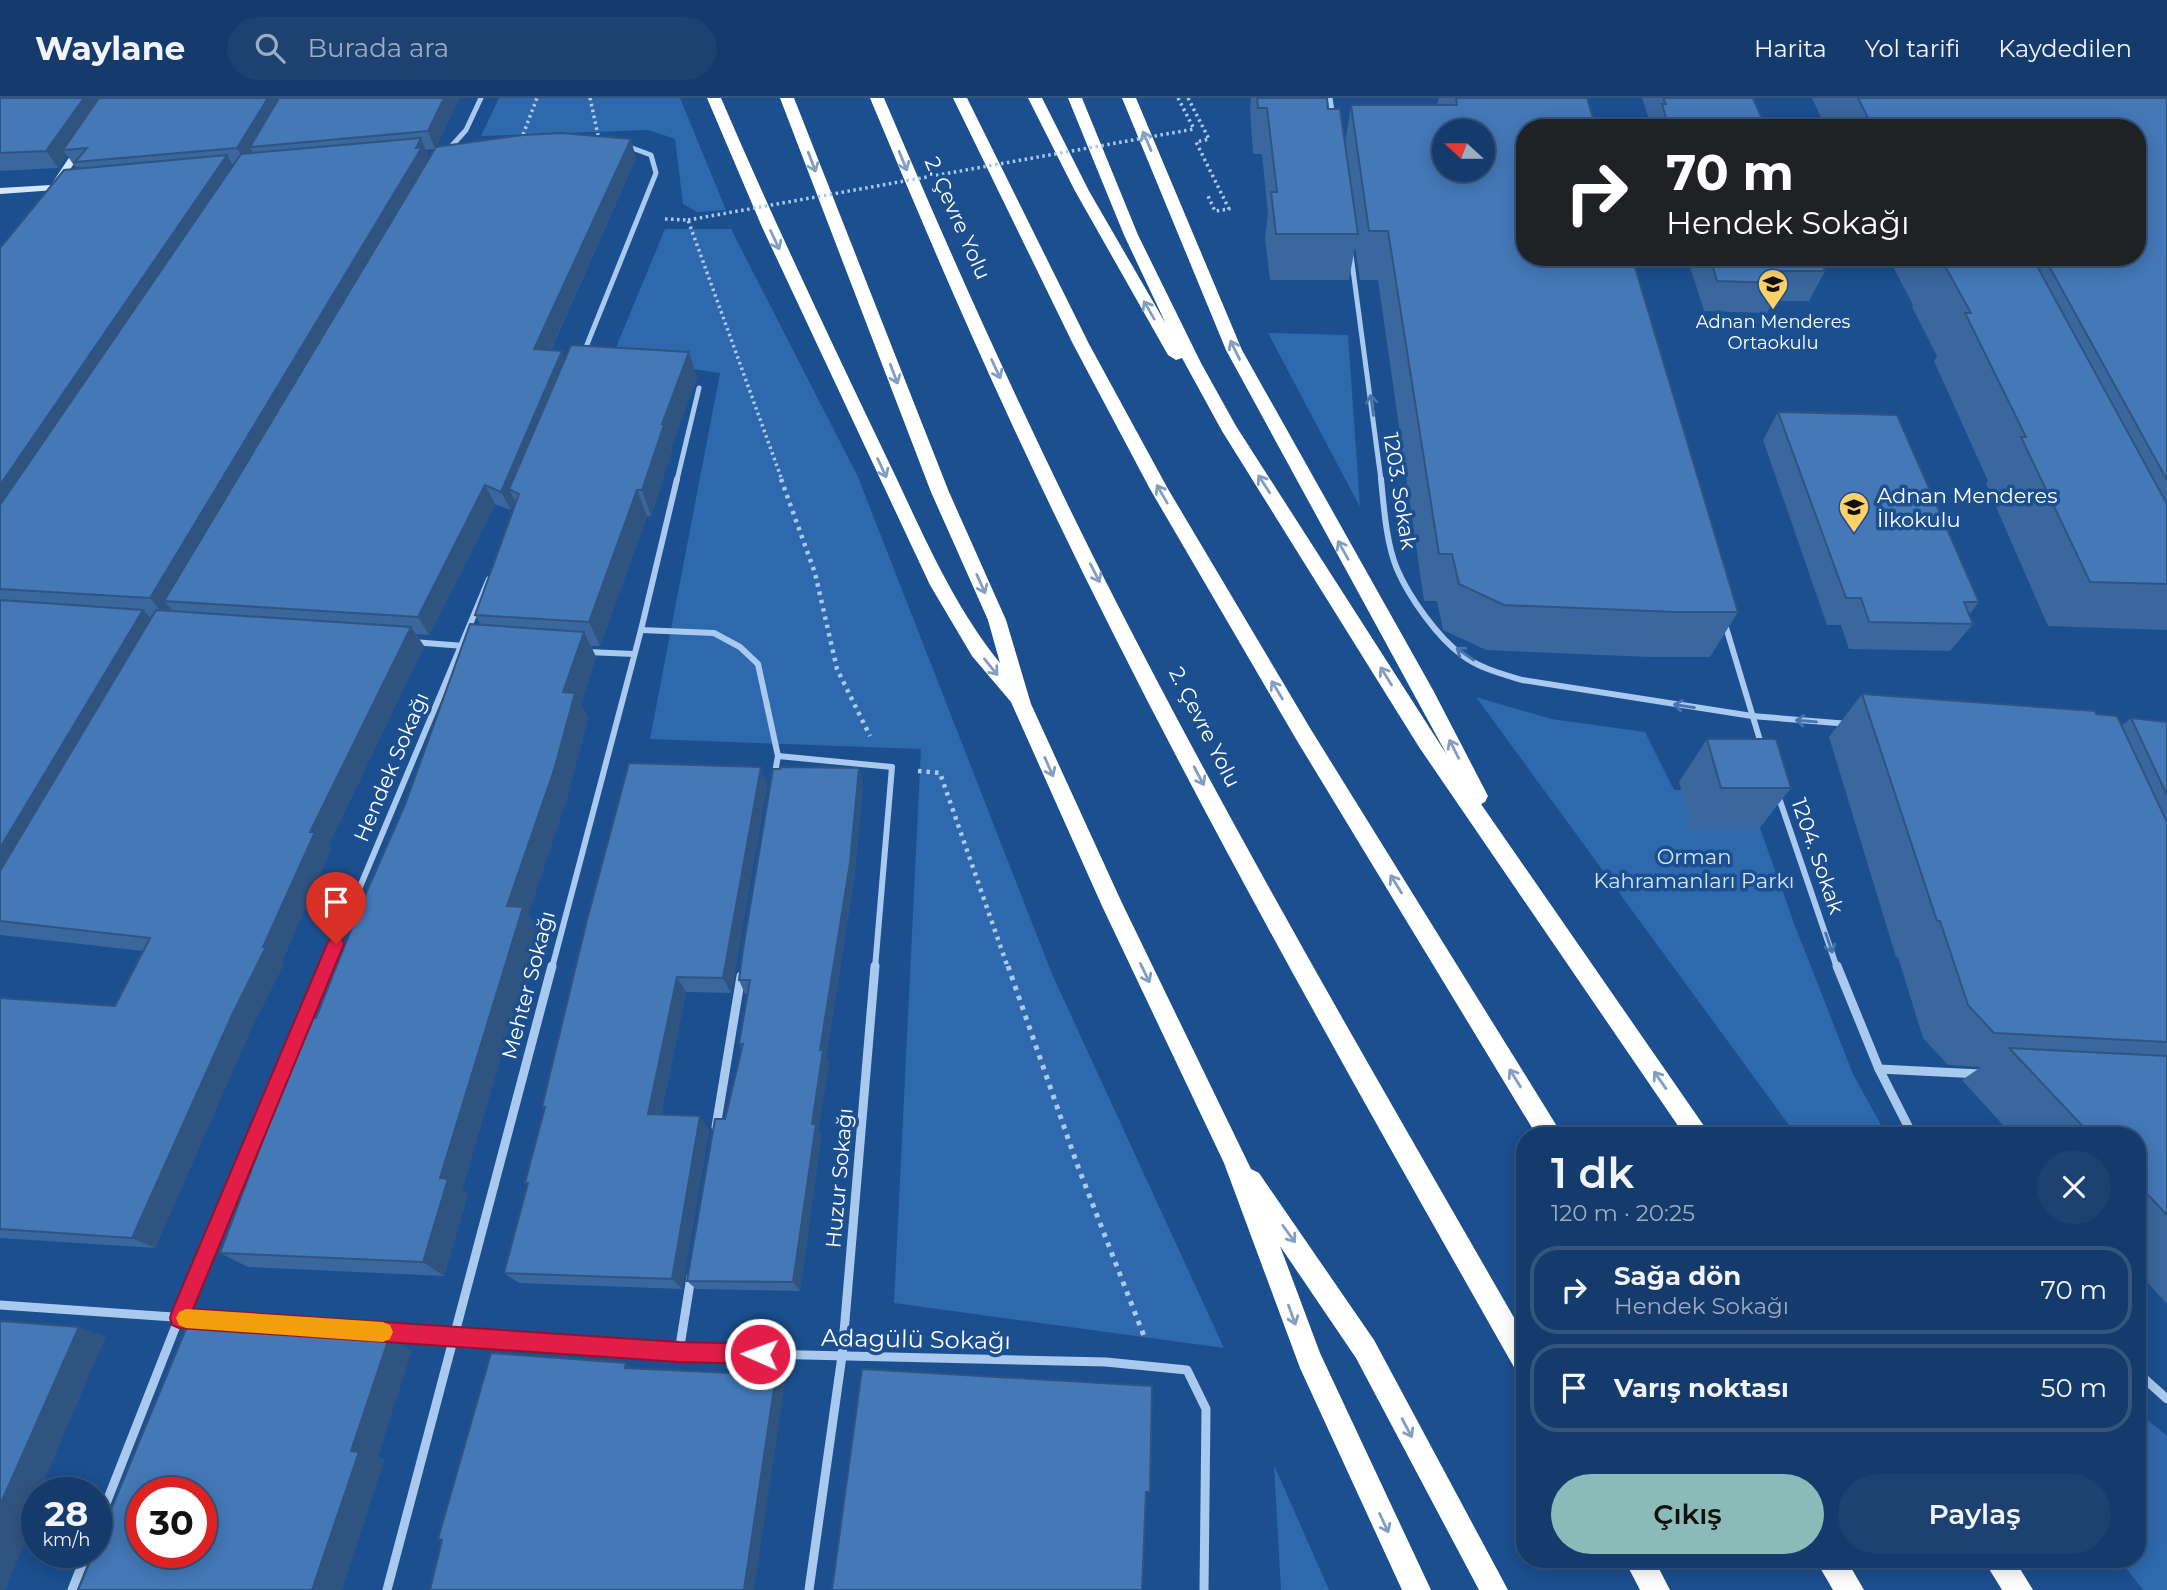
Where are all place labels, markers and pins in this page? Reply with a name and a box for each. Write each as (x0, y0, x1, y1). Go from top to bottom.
school or university icon: Adnan Menderes Ortaokulu (1756, 267, 1790, 311)
place label: Adnan Menderes Ortaokulu (1696, 311, 1851, 354)
place label: Adnan Menderes İlkokulu (1877, 483, 2057, 532)
school or university icon: Adnan Menderes İlkokulu (1837, 490, 1871, 534)
pin (306, 872, 366, 944)

